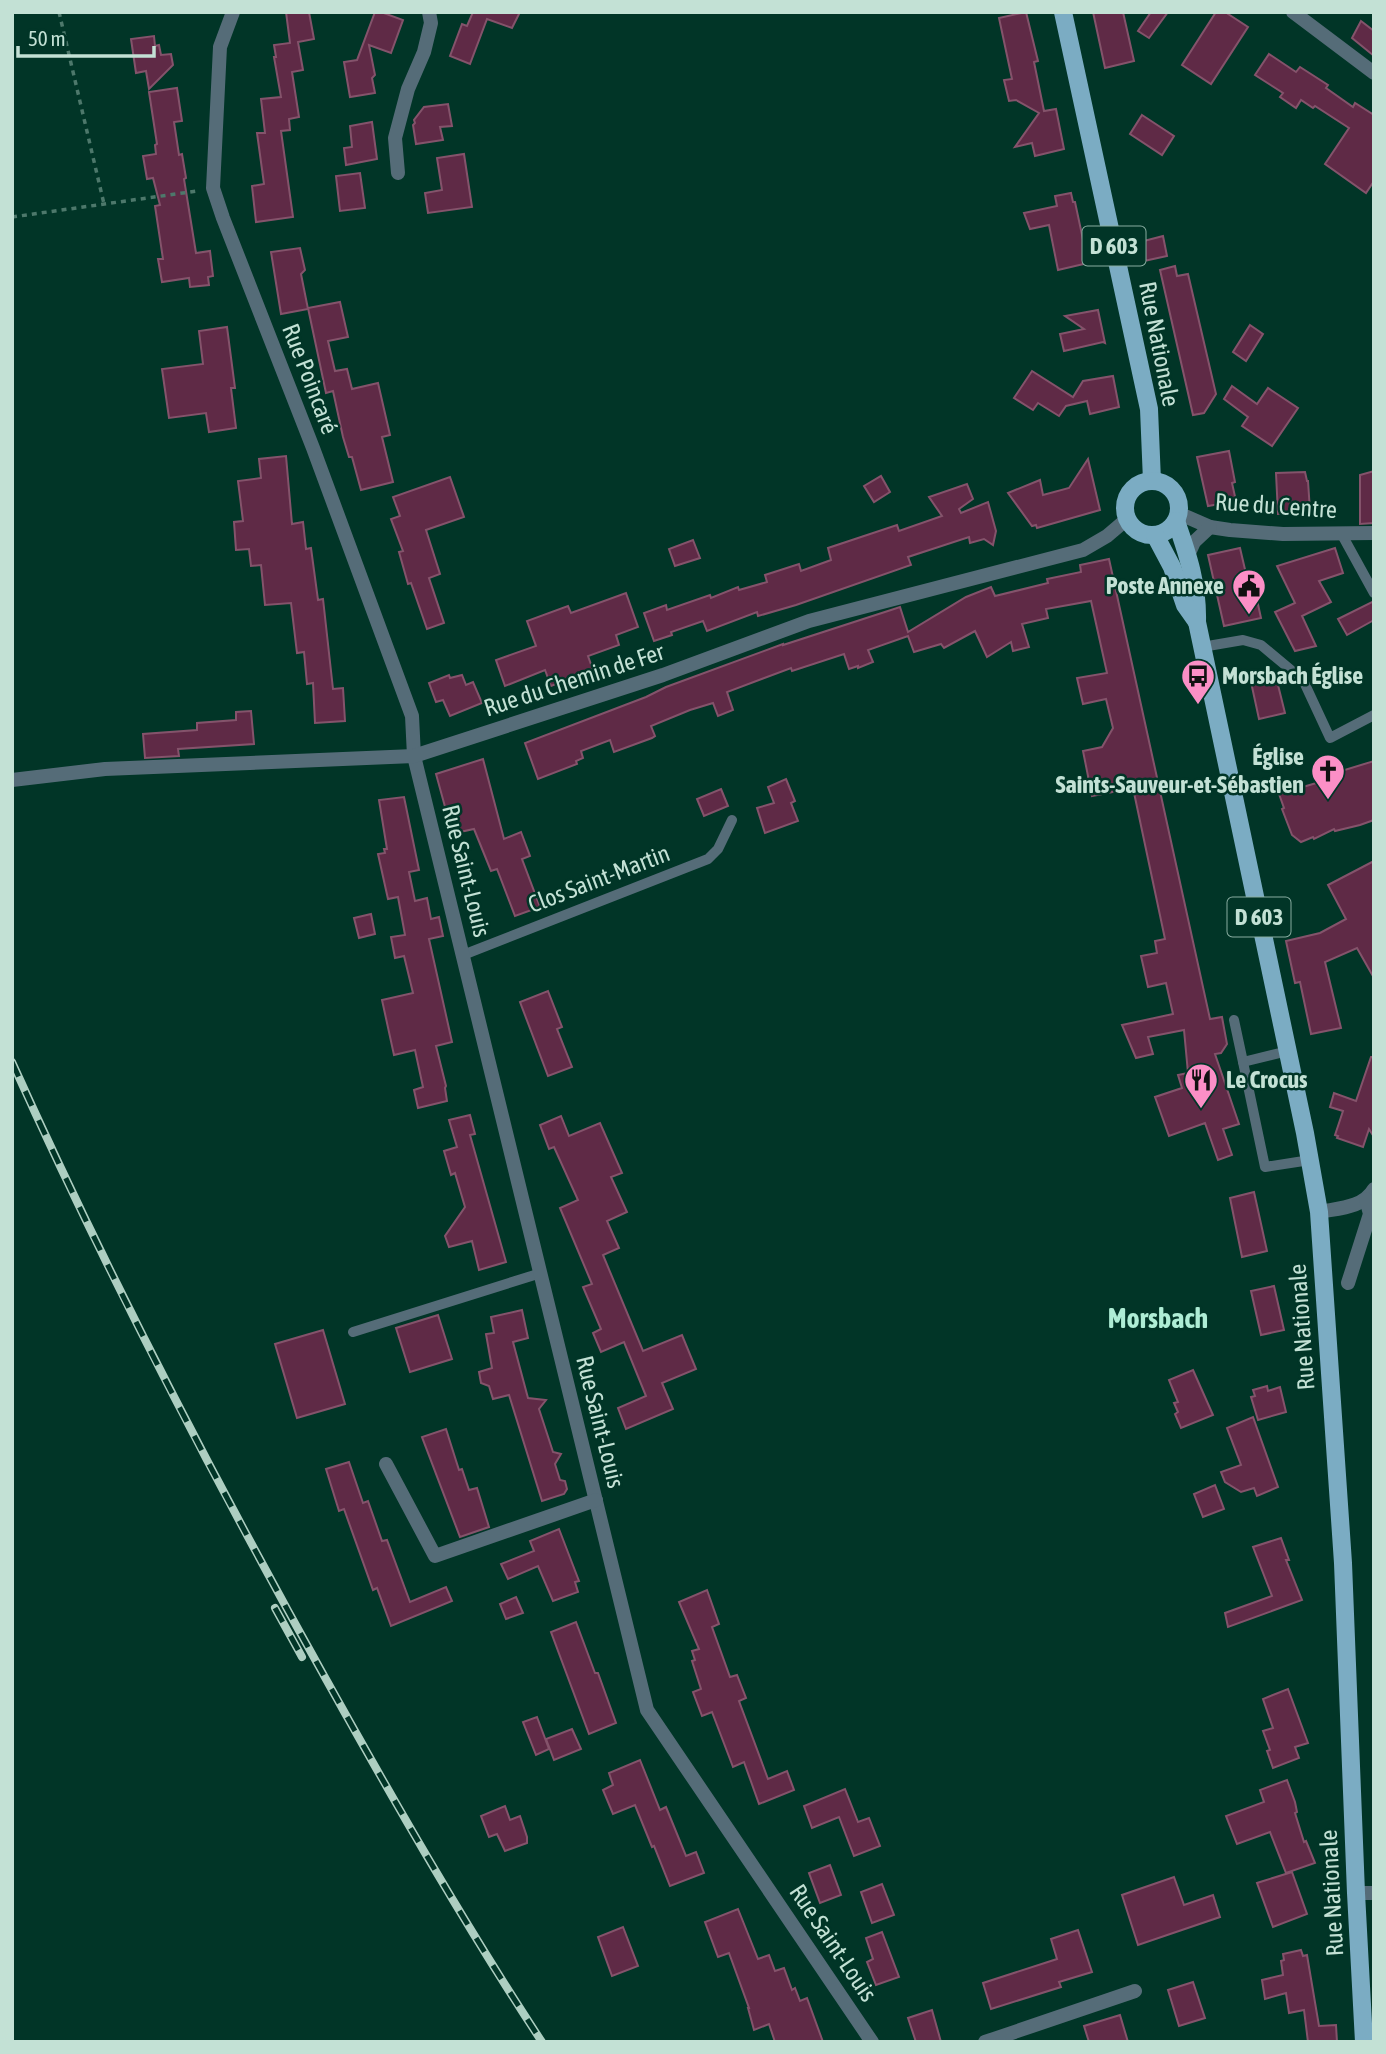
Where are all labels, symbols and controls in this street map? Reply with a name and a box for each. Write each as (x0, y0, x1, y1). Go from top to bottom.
scale bar (18, 14, 154, 58)
text: 50 m (28, 26, 66, 50)
road number: D 603 (1082, 227, 1146, 266)
street label: Rue Nationale (1134, 279, 1185, 409)
street label: Rue Poincaré (277, 320, 344, 438)
street label: Rue du Centre (1214, 488, 1338, 523)
public building icon: Poste Annexe (1230, 567, 1268, 616)
place label: Poste Annexe (1106, 572, 1224, 599)
street label: Rue du Chemin de Fer (480, 637, 668, 721)
bus stop icon: Morsbach Église (1179, 657, 1217, 706)
place label: Morsbach Église (1222, 662, 1363, 689)
place label: Église Saints-Sauveur-et-Sébastien (1055, 743, 1304, 798)
church icon: Église Saints-Sauveur-et-Sébastien (1309, 752, 1347, 801)
street label: Rue Saint-Louis (437, 802, 496, 940)
street label: Clos Saint-Martin (524, 839, 673, 918)
road number: D 603 (1228, 898, 1290, 936)
restaurant icon: Le Crocus (1182, 1061, 1220, 1110)
place label: Le Crocus (1226, 1066, 1308, 1093)
street label: Rue Nationale (1284, 1263, 1319, 1391)
district label: Morsbach (1108, 1302, 1208, 1334)
street label: Rue Saint-Louis (571, 1353, 630, 1491)
street label: Rue Nationale (1315, 1829, 1348, 1957)
street label: Rue Saint-Louis (784, 1879, 882, 2006)

